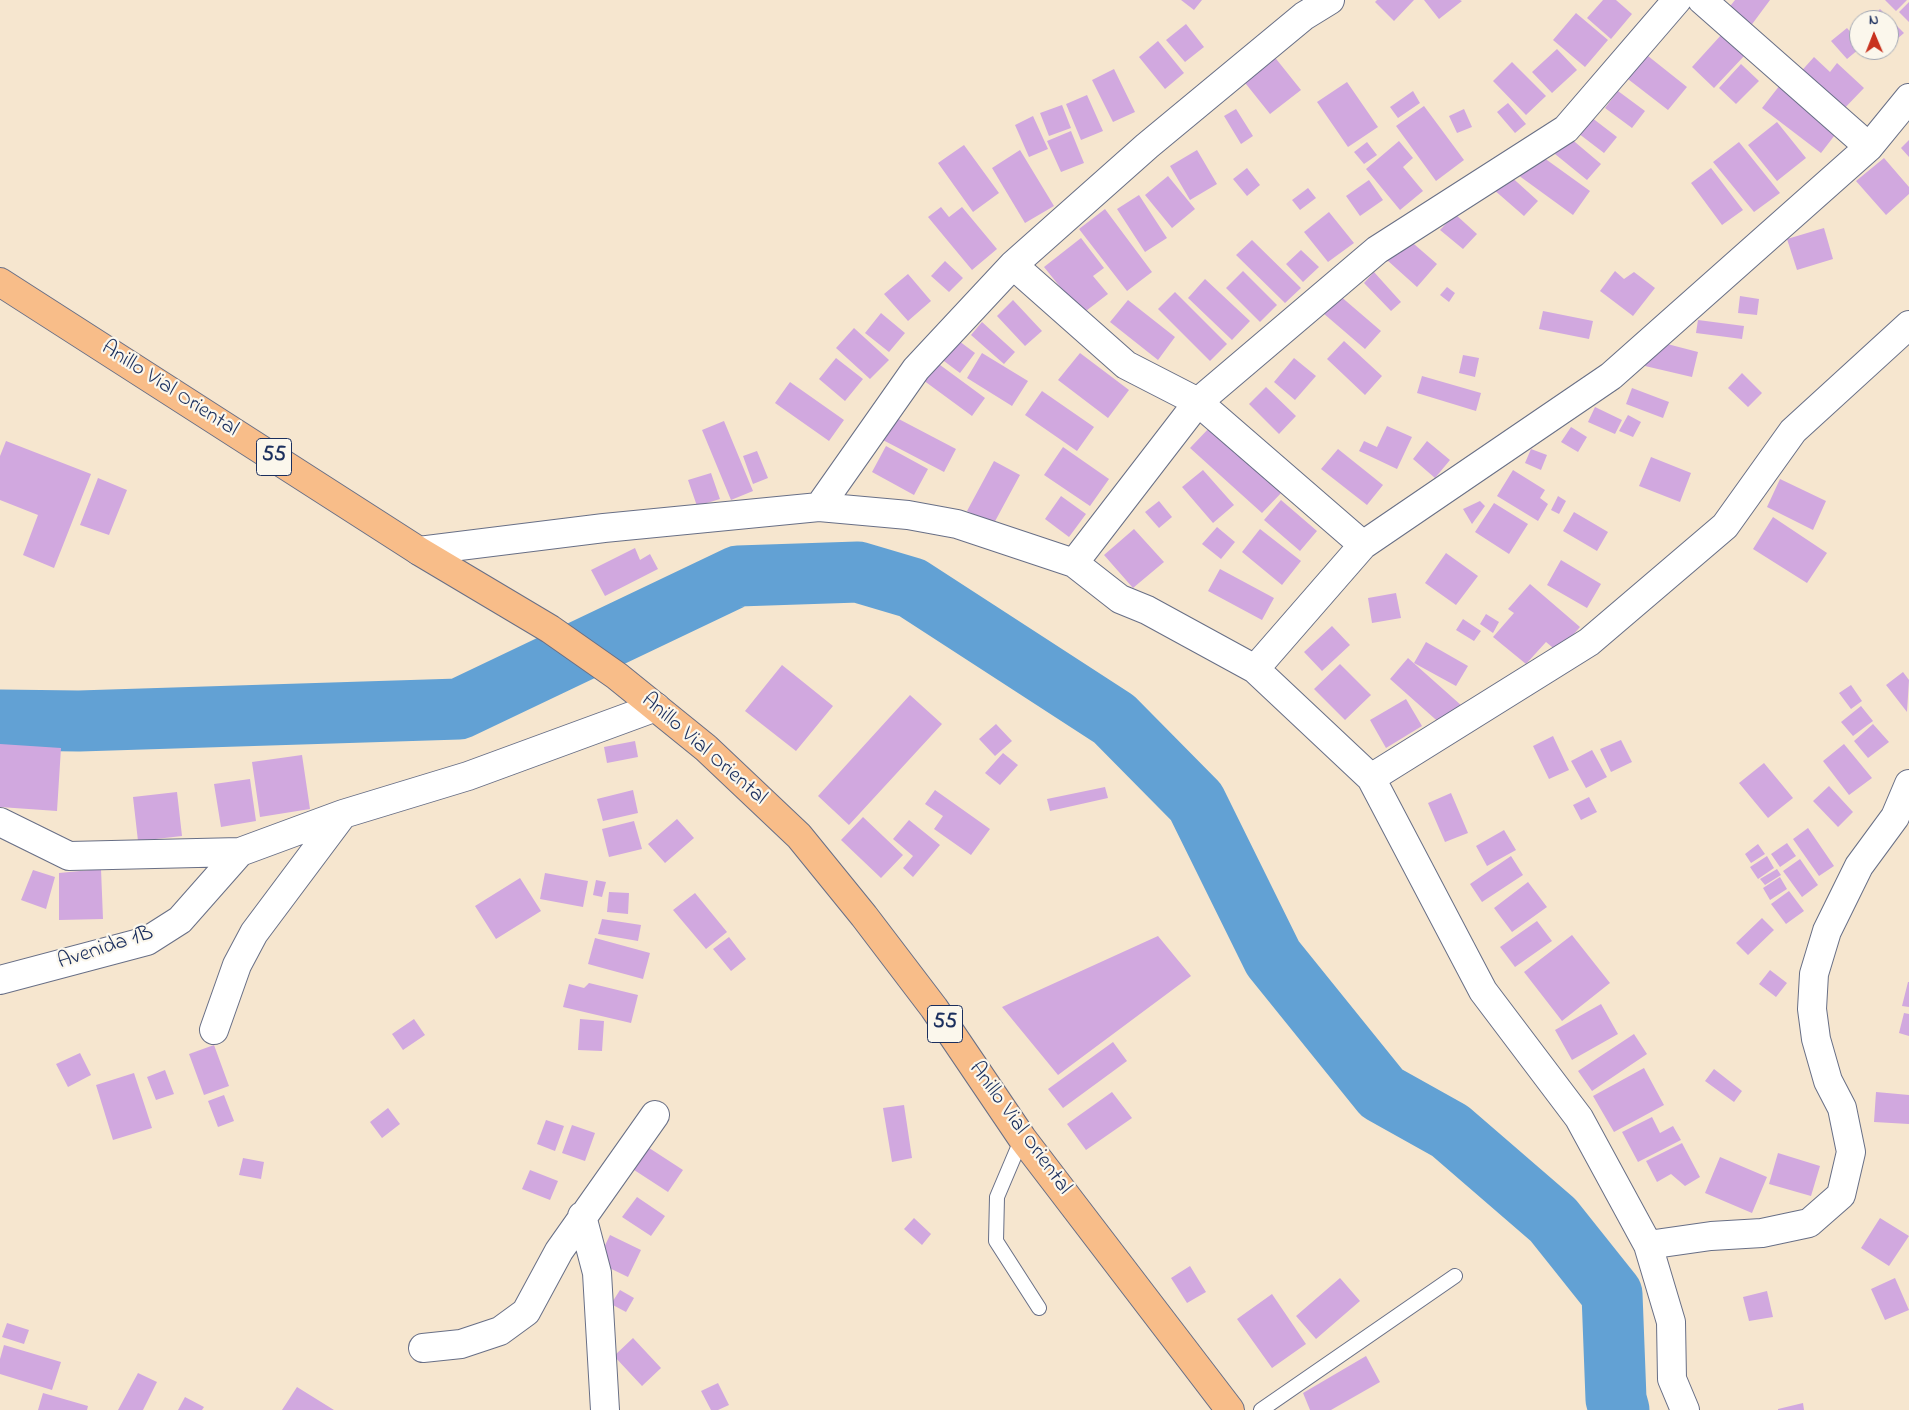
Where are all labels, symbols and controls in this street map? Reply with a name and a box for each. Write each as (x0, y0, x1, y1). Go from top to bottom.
north arrow (1849, 10, 1899, 60)
text: N (1869, 10, 1879, 31)
street label: Anillo Vial Oriental (96, 336, 242, 444)
road number: 55 (256, 438, 292, 476)
street label: Anillo Vial Oriental (635, 688, 771, 812)
street label: Avenida 1B (55, 921, 157, 977)
road number: 55 (928, 1006, 962, 1042)
street label: Anillo Vial Oriental (962, 1057, 1076, 1201)

